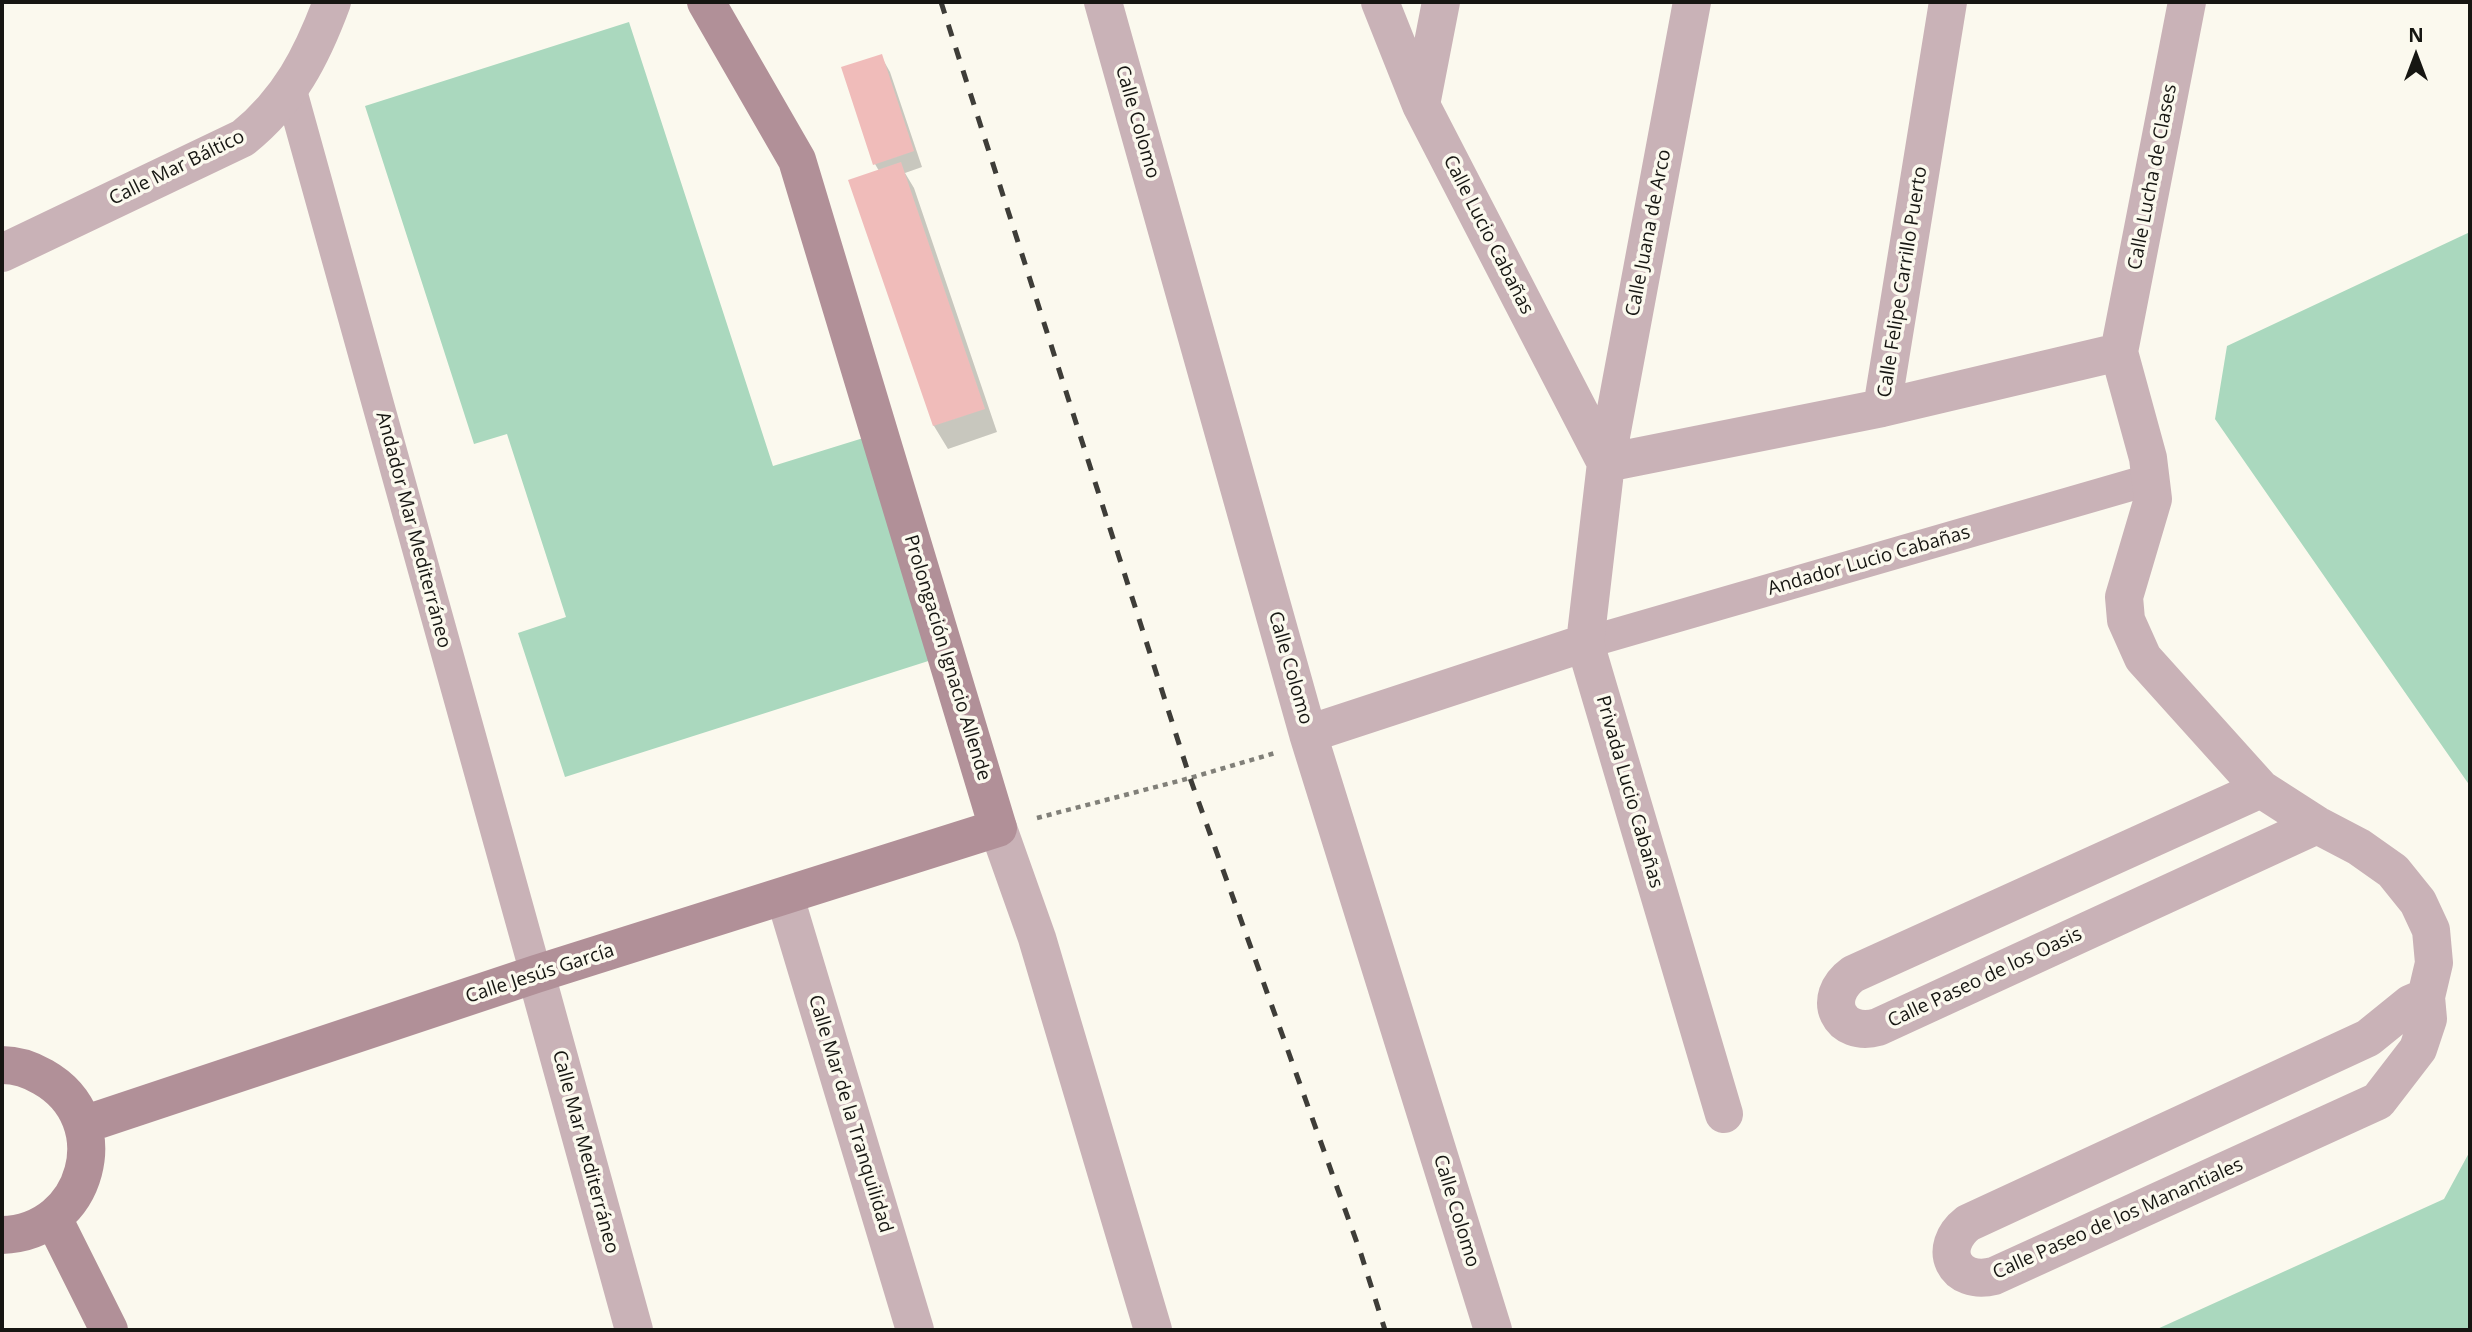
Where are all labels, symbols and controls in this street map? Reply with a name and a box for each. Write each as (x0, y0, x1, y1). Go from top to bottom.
north arrow (2381, 21, 2451, 91)
text: N (2408, 22, 2424, 48)
street label: Calle Colomo (1110, 63, 1164, 181)
street label: Calle Lucha de Clases (2124, 82, 2182, 272)
street label: Calle Mar Báltico (106, 125, 248, 211)
street label: Calle Juana de Arco (1622, 148, 1676, 318)
street label: Calle Lucio Cabañas (1438, 152, 1538, 318)
street label: Calle Felipe Carrillo Puerto (1873, 165, 1933, 399)
street label: Andador Mar Mediterráneo (370, 409, 456, 651)
street label: Andador Lucio Cabañas (1765, 521, 1973, 601)
street label: Prolongación Ignacio Allende (899, 532, 995, 784)
street label: Calle Colomo (1263, 609, 1317, 727)
street label: Privada Lucio Cabañas (1591, 693, 1667, 891)
street label: Calle Paseo de los Oasis (1884, 923, 2086, 1033)
street label: Calle Jesús García (463, 939, 617, 1009)
street label: Calle Mar de la Tranquilidad (803, 992, 897, 1236)
street label: Calle Mar Mediterráneo (547, 1048, 623, 1256)
street label: Calle Colomo (1428, 1152, 1484, 1270)
street label: Calle Paseo de los Manantiales (1989, 1153, 2247, 1285)

